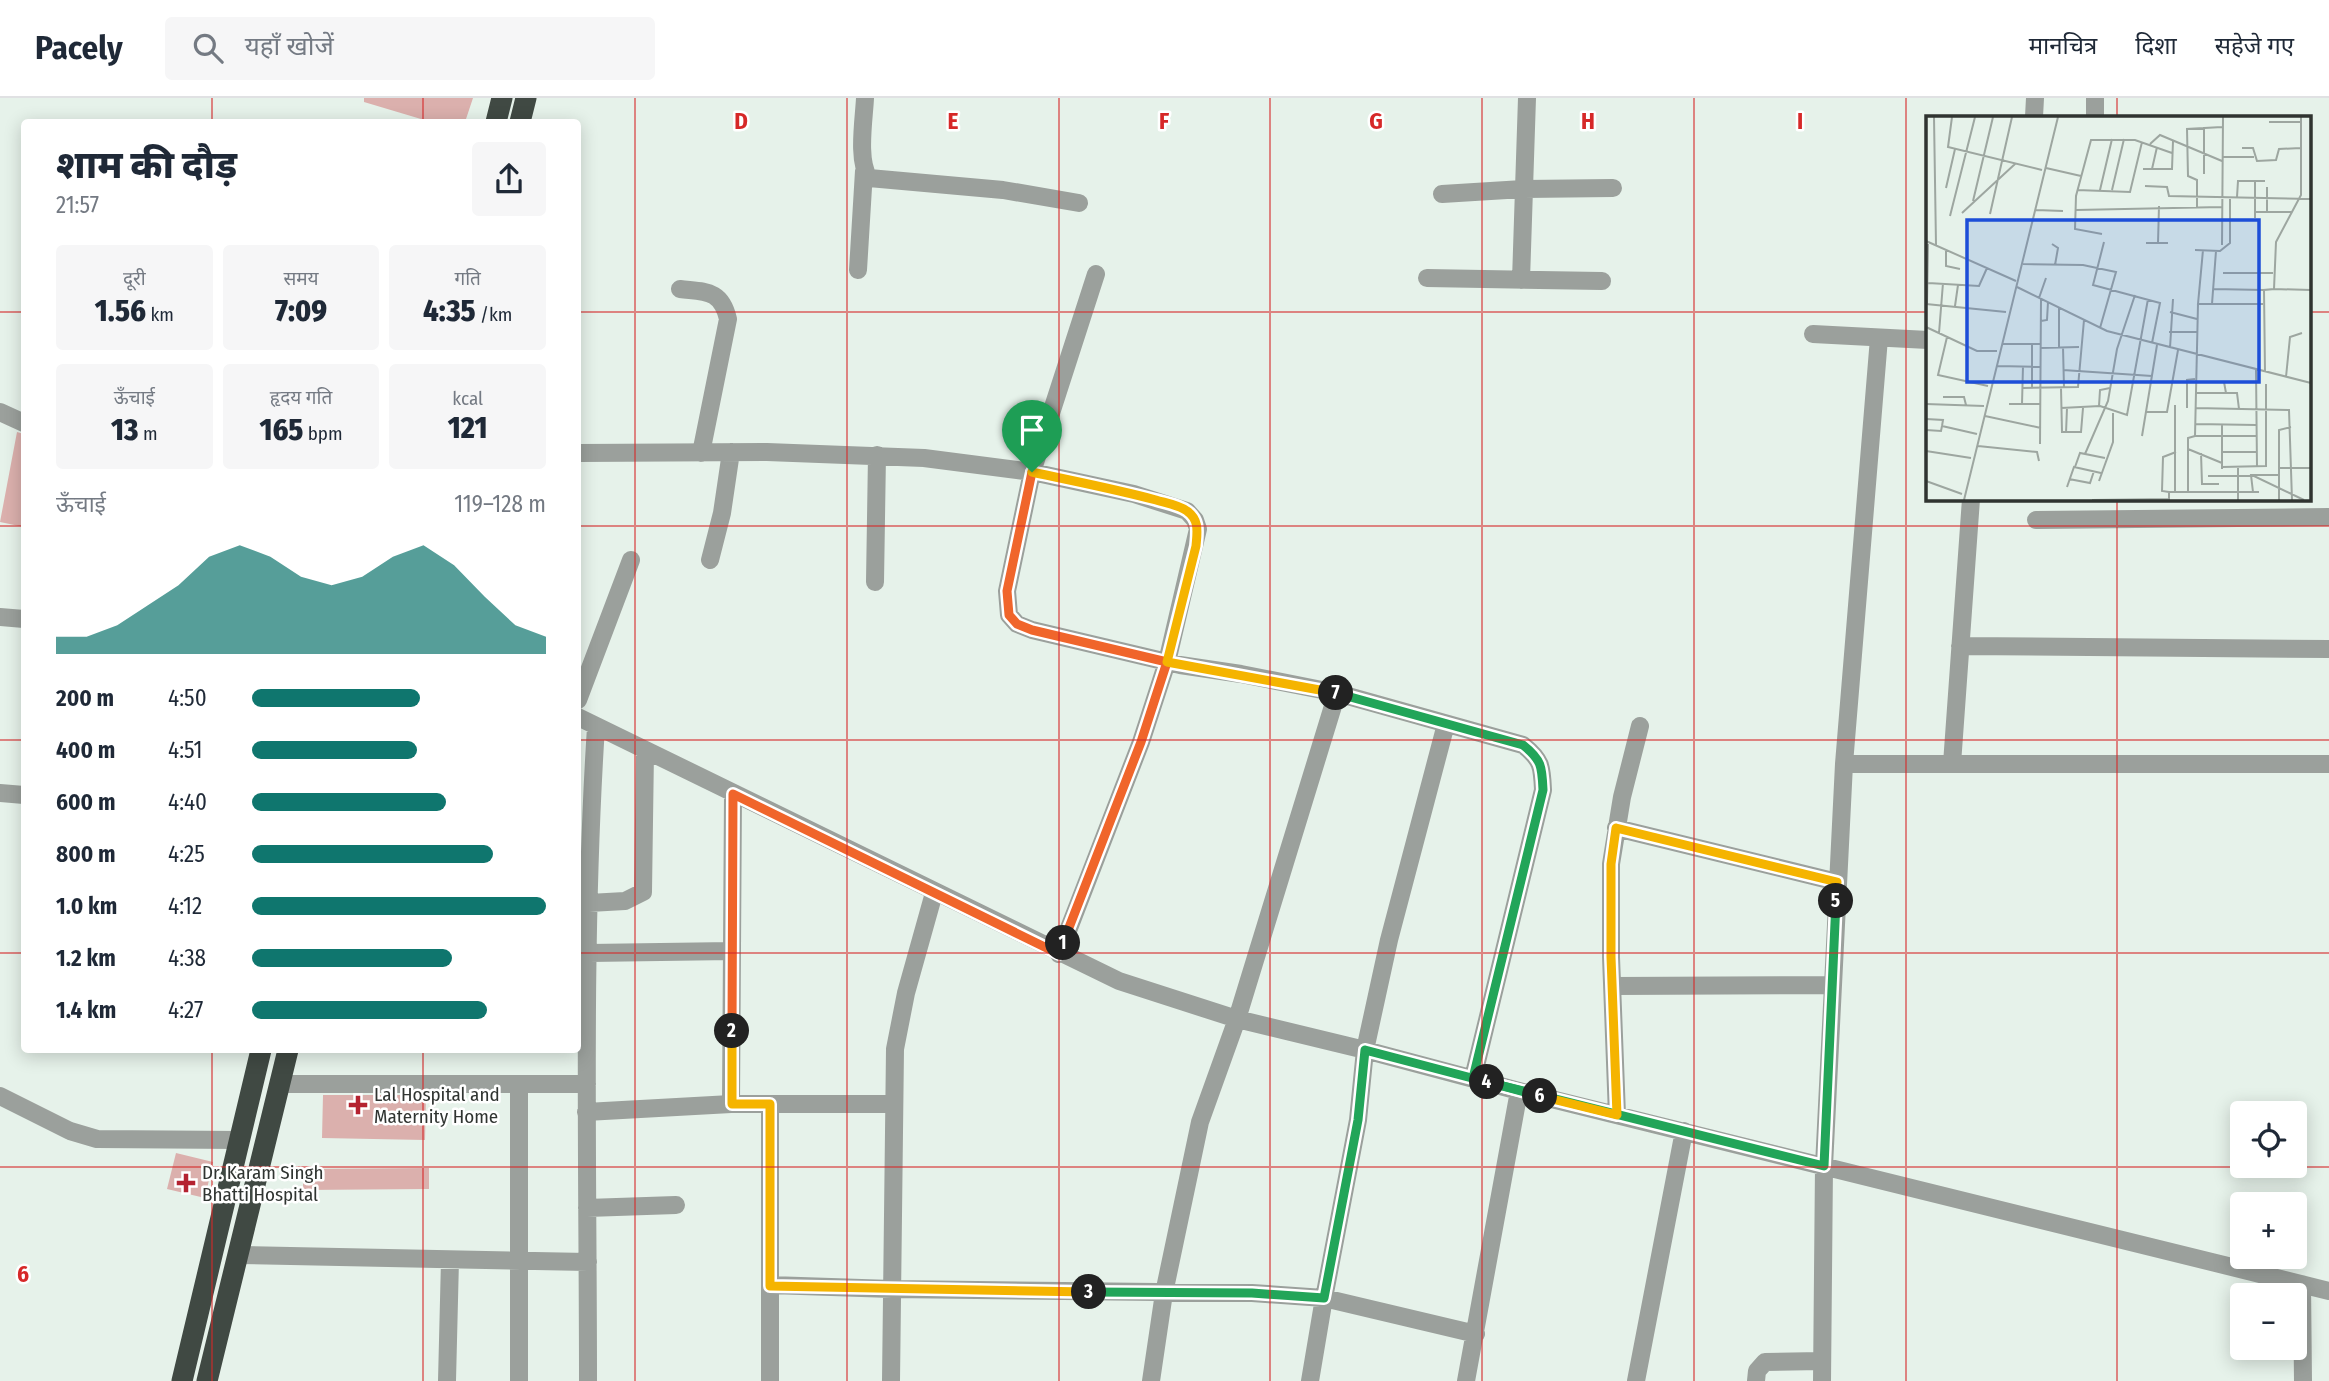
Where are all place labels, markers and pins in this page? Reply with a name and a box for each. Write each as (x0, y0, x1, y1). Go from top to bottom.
pin (1002, 400, 1062, 472)
pin: 7 (1318, 676, 1354, 710)
pin: 5 (1818, 884, 1854, 918)
pin: 1 (1046, 926, 1080, 960)
pin: 2 (714, 1014, 750, 1048)
pin: 4 (1470, 1065, 1504, 1100)
pin: 6 (1522, 1079, 1558, 1114)
place label: Lal Hospital and Maternity Home (374, 1083, 500, 1128)
marker: Lal Hospital and Maternity Home (348, 1095, 368, 1115)
place label: Dr. Karam Singh Bhatti Hospital (202, 1161, 323, 1206)
marker: Dr. Karam Singh Bhatti Hospital (176, 1173, 196, 1193)
pin: 3 (1072, 1274, 1106, 1310)

